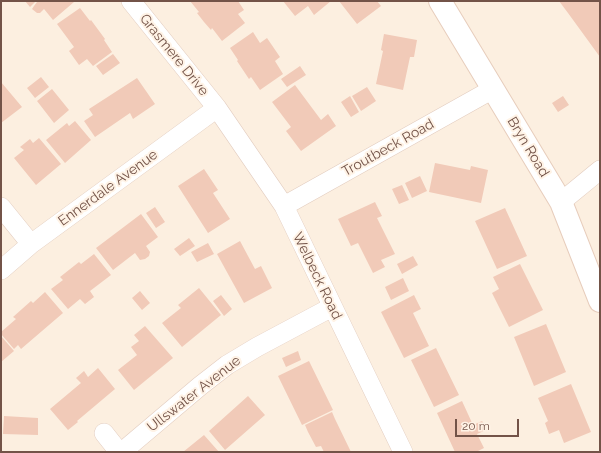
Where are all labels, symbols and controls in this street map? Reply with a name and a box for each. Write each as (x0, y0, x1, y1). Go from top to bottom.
street label: Grasmere Drive (136, 11, 212, 99)
street label: Bryn Road (504, 114, 552, 180)
street label: Troutbeck Road (339, 116, 437, 180)
street label: Ennerdale Avenue (55, 146, 161, 230)
street label: Welbeck Road (289, 230, 345, 322)
street label: Ullswater Avenue (144, 352, 244, 436)
scale bar (457, 411, 521, 437)
text: 20 m (462, 419, 490, 433)

